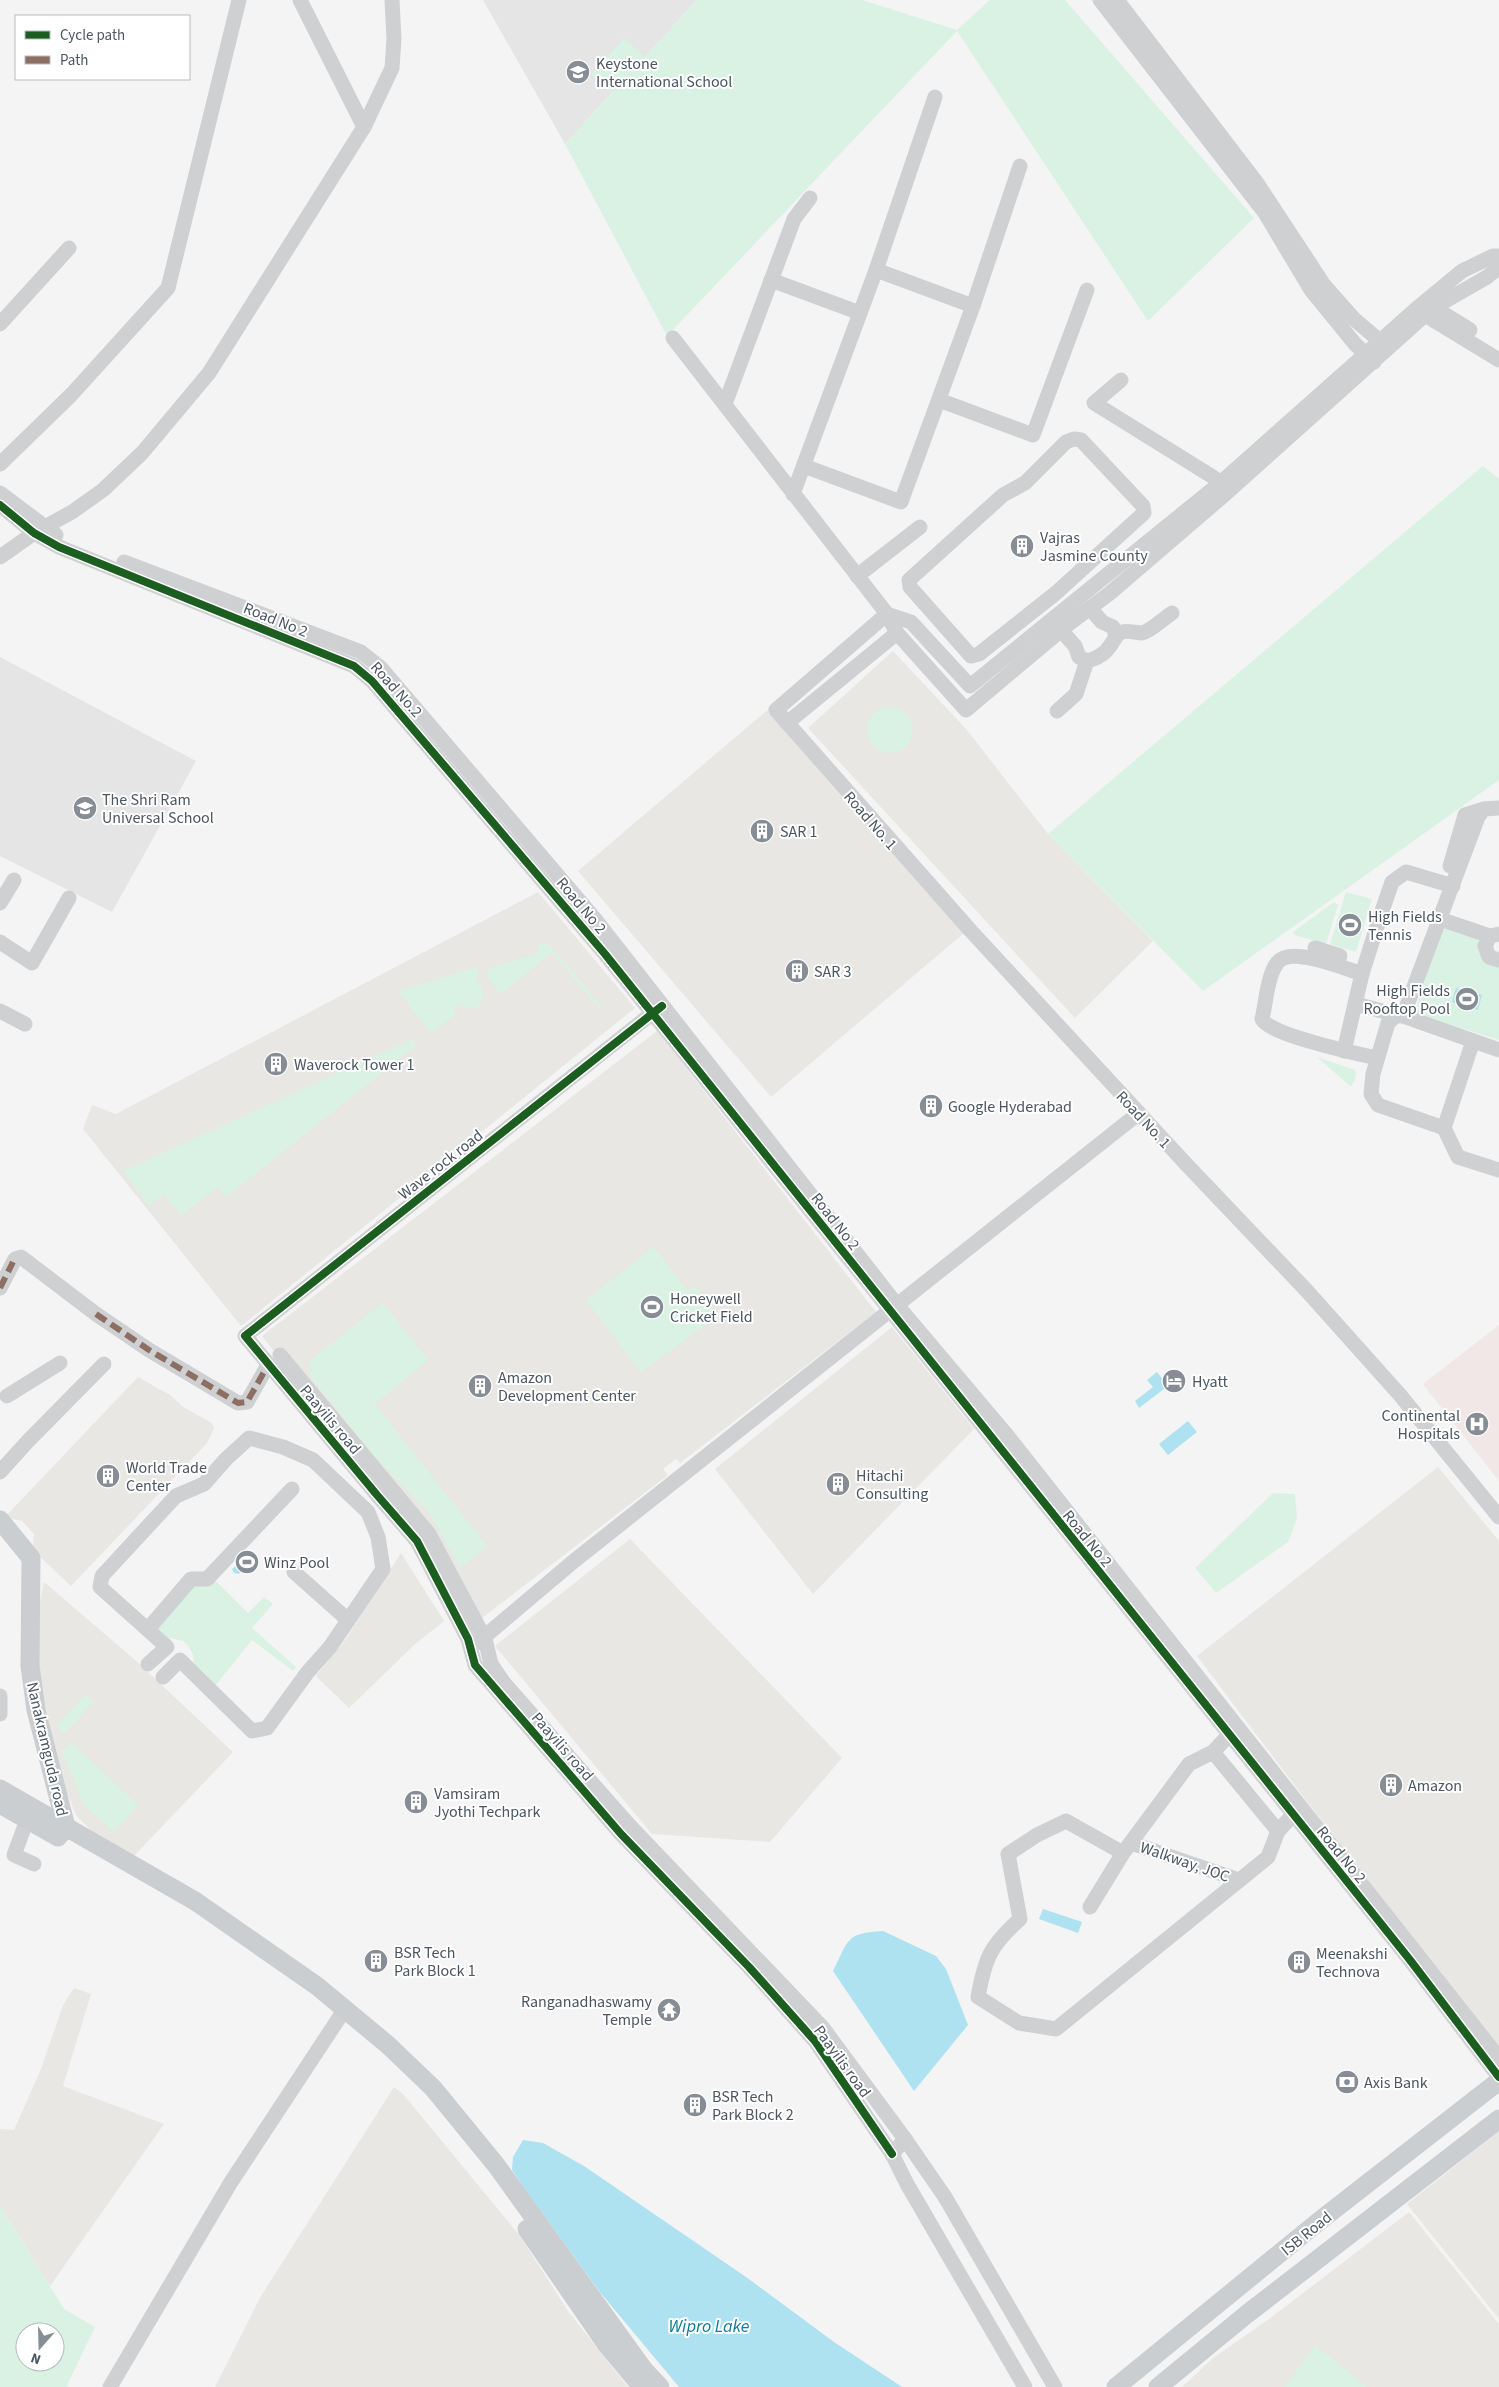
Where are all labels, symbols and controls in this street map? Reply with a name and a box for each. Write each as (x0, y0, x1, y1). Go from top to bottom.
legend (15, 15, 190, 80)
text: Cycle path (60, 25, 125, 46)
text: Path (60, 50, 88, 71)
place label: Keystone International School (596, 53, 732, 93)
school or university icon: Keystone International School (565, 59, 591, 85)
place label: Vajras Jasmine County (1040, 527, 1148, 567)
building icon: Vajras Jasmine County (1009, 533, 1035, 559)
street label: Road No 2 (240, 597, 311, 643)
street label: Road No.2 (365, 657, 427, 722)
street label: Road No. 1 (838, 786, 902, 855)
place label: The Shri Ram Universal School (102, 789, 214, 829)
school or university icon: The Shri Ram Universal School (72, 795, 98, 821)
building icon: SAR 1 (749, 818, 775, 844)
place label: SAR 1 (780, 821, 818, 843)
street label: Road No 2 (551, 873, 611, 939)
place label: High Fields Tennis (1368, 906, 1442, 946)
sports icon: High Fields Tennis (1337, 912, 1363, 938)
building icon: SAR 3 (784, 958, 810, 984)
place label: SAR 3 (814, 961, 852, 983)
place label: High Fields Rooftop Pool (1364, 980, 1450, 1020)
sports icon: High Fields Rooftop Pool (1454, 986, 1480, 1012)
building icon: Waverock Tower 1 (263, 1051, 289, 1077)
place label: Waverock Tower 1 (294, 1054, 414, 1076)
street label: Road No. 1 (1111, 1086, 1176, 1153)
building icon: Google Hyderabad (918, 1093, 944, 1119)
place label: Google Hyderabad (948, 1096, 1072, 1118)
street label: Wave rock road (394, 1125, 488, 1205)
street label: Road No 2 (806, 1188, 865, 1255)
place label: Honeywell Cricket Field (670, 1288, 753, 1328)
sports icon: Honeywell Cricket Field (639, 1294, 665, 1320)
place label: Amazon Development Center (498, 1367, 636, 1407)
hotel icon: Hyatt (1161, 1368, 1187, 1394)
place label: Hyatt (1192, 1371, 1229, 1393)
building icon: Amazon Development Center (467, 1373, 493, 1399)
street label: Paayilis road (295, 1380, 366, 1459)
place label: Continental Hospitals (1381, 1405, 1460, 1445)
hospital icon: Continental Hospitals (1464, 1411, 1490, 1437)
place label: World Trade Center (126, 1457, 207, 1497)
building icon: World Trade Center (95, 1463, 121, 1489)
place label: Hitachi Consulting (856, 1465, 928, 1505)
building icon: Hitachi Consulting (825, 1471, 851, 1497)
street label: Road No 2 (1057, 1505, 1117, 1572)
sports icon: Winz Pool (234, 1549, 260, 1575)
place label: Winz Pool (264, 1552, 329, 1574)
street label: Nanakramguda road (21, 1680, 73, 1819)
street label: Paayilis road (526, 1708, 598, 1786)
building icon: Amazon (1378, 1772, 1404, 1798)
place label: Amazon (1408, 1775, 1462, 1797)
place label: Vamsiram Jyothi Techpark (434, 1783, 540, 1823)
building icon: Vamsiram Jyothi Techpark (403, 1789, 429, 1815)
street label: Road No 2 (1311, 1821, 1371, 1888)
street label: Walkway, JOC (1137, 1836, 1232, 1888)
place label: BSR Tech Park Block 1 (394, 1942, 476, 1982)
place label: Meenakshi Technova (1316, 1943, 1388, 1983)
building icon: BSR Tech Park Block 1 (363, 1948, 389, 1974)
building icon: Meenakshi Technova (1286, 1949, 1312, 1975)
place label: Ranganadhaswamy Temple (521, 1991, 653, 2031)
temple icon: Ranganadhaswamy Temple (656, 1997, 682, 2023)
street label: Paayilis road (808, 2021, 876, 2102)
bank icon: Axis Bank (1334, 2069, 1360, 2095)
place label: Axis Bank (1364, 2072, 1428, 2094)
place label: BSR Tech Park Block 2 (712, 2086, 794, 2126)
building icon: BSR Tech Park Block 2 (682, 2092, 708, 2118)
street label: ISB Road (1277, 2206, 1337, 2261)
water label: Wipro Lake (669, 2314, 750, 2339)
north arrow (15, 2322, 65, 2372)
text: N (28, 2347, 44, 2369)

